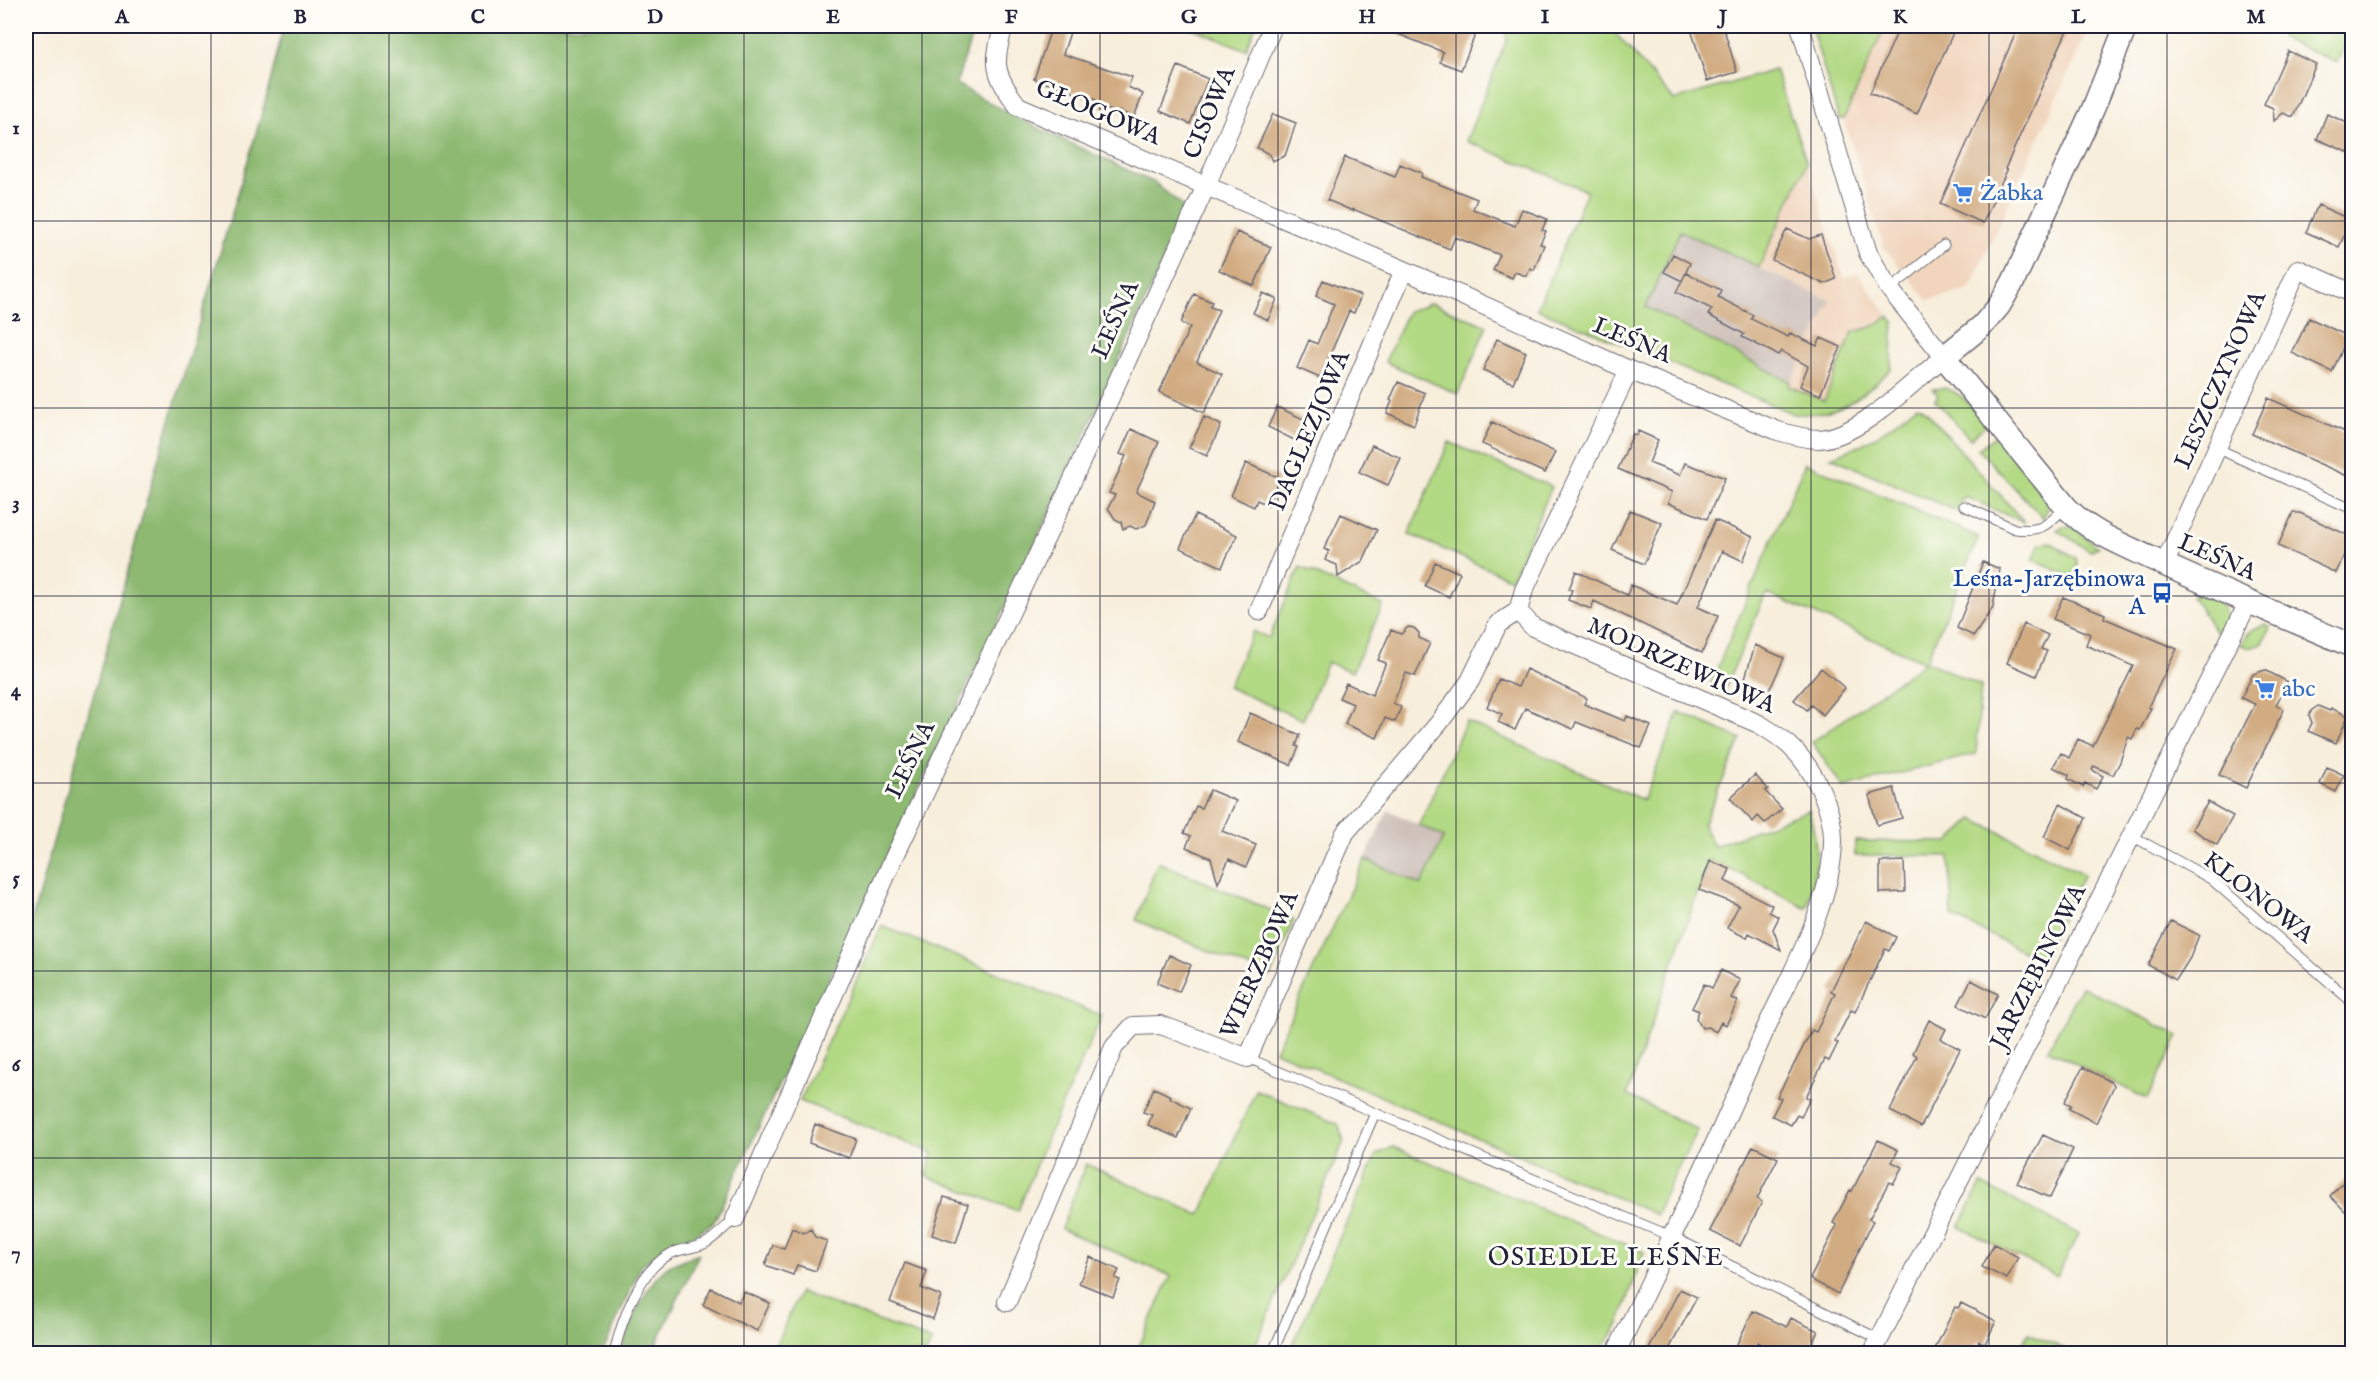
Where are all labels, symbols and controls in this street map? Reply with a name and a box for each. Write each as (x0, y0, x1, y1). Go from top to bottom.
text: A (114, 5, 130, 30)
text: B (293, 5, 307, 30)
text: C (471, 5, 485, 30)
text: D (647, 5, 663, 30)
text: E (826, 5, 840, 30)
text: F (1005, 5, 1018, 30)
text: G (1181, 5, 1198, 30)
text: H (1358, 5, 1376, 30)
text: I (1541, 5, 1550, 30)
text: J (1716, 5, 1728, 30)
text: K (1893, 5, 1909, 30)
text: L (2071, 5, 2086, 30)
text: M (2247, 5, 2266, 30)
street label: CISOWA (1177, 61, 1244, 164)
street label: GŁOGOWA (1031, 73, 1166, 154)
text: 1 (12, 116, 20, 141)
place label: Żabka (1980, 178, 2044, 209)
supermarket icon: Żabka (1951, 181, 1975, 205)
street label: LEŚNA (1085, 275, 1147, 364)
street label: LESZCZYNOWA (2168, 285, 2274, 474)
text: 2 (11, 303, 21, 328)
street label: LEŚNA (1588, 311, 1677, 372)
street label: DAGLEZJOWA (1262, 345, 1358, 516)
text: 3 (12, 491, 20, 516)
street label: LEŚNA (2173, 527, 2262, 589)
place label: Leśna-Jarzębinowa A (1953, 564, 2146, 623)
bus stop icon: Leśna-Jarzębinowa A (2150, 581, 2174, 605)
street label: MODRZEWIOWA (1582, 611, 1781, 722)
place label: abc (2282, 674, 2316, 705)
supermarket icon: abc (2253, 677, 2277, 701)
text: 4 (11, 678, 22, 703)
street label: LEŚNA (879, 715, 943, 804)
street label: KLONOWA (2196, 845, 2320, 951)
text: 5 (12, 866, 20, 891)
street label: JARZĘBINOWA (1983, 879, 2094, 1057)
street label: WIERZBOWA (1214, 886, 1307, 1044)
text: 6 (12, 1053, 22, 1078)
text: 7 (11, 1241, 21, 1266)
district label: OSIEDLE LEŚNE (1488, 1241, 1724, 1274)

